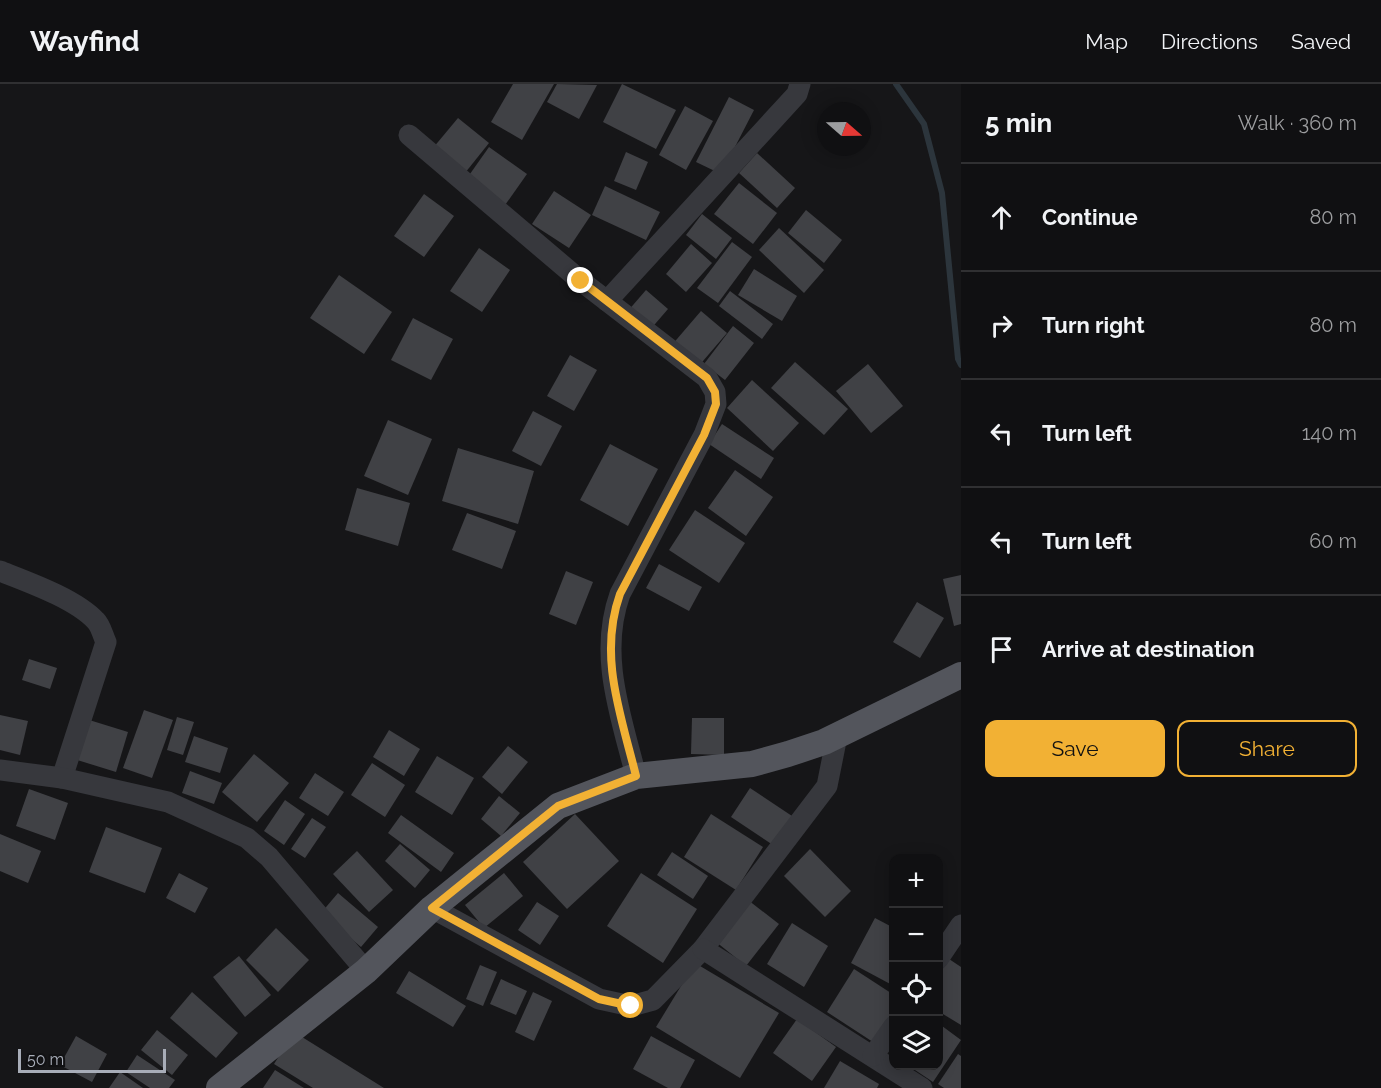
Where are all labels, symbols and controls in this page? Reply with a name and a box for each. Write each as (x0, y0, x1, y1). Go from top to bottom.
text: Wayfind (30, 25, 140, 58)
text: Map (1085, 29, 1128, 54)
text: Directions (1161, 29, 1258, 54)
text: Saved (1291, 29, 1351, 54)
north arrow (817, 102, 871, 156)
text: 5 min (985, 108, 1052, 138)
text: Walk · 360 m (1238, 111, 1357, 135)
icon: ahead (985, 201, 1018, 234)
text: Continue (1042, 204, 1138, 230)
text: 80 m (1309, 205, 1357, 229)
route end (567, 267, 593, 293)
icon: right (985, 309, 1018, 342)
text: Turn right (1042, 312, 1145, 338)
text: 80 m (1309, 313, 1357, 337)
icon: left (985, 417, 1018, 450)
text: Turn left (1042, 420, 1132, 446)
text: 140 m (1302, 421, 1357, 445)
icon: left (985, 525, 1018, 558)
text: Turn left (1042, 528, 1132, 554)
text: 60 m (1309, 529, 1357, 553)
icon: arrive (985, 633, 1018, 666)
text: Arrive at destination (1042, 636, 1255, 662)
button: Save (985, 720, 1165, 777)
button: Share (1177, 720, 1357, 777)
map controls (889, 854, 943, 1070)
button: + (889, 854, 943, 908)
button: − (889, 908, 943, 962)
button: locate (889, 962, 943, 1016)
route start (617, 992, 643, 1018)
button: layers (889, 1016, 943, 1070)
scale bar (18, 1046, 166, 1074)
text: 50 m (27, 1050, 64, 1069)

